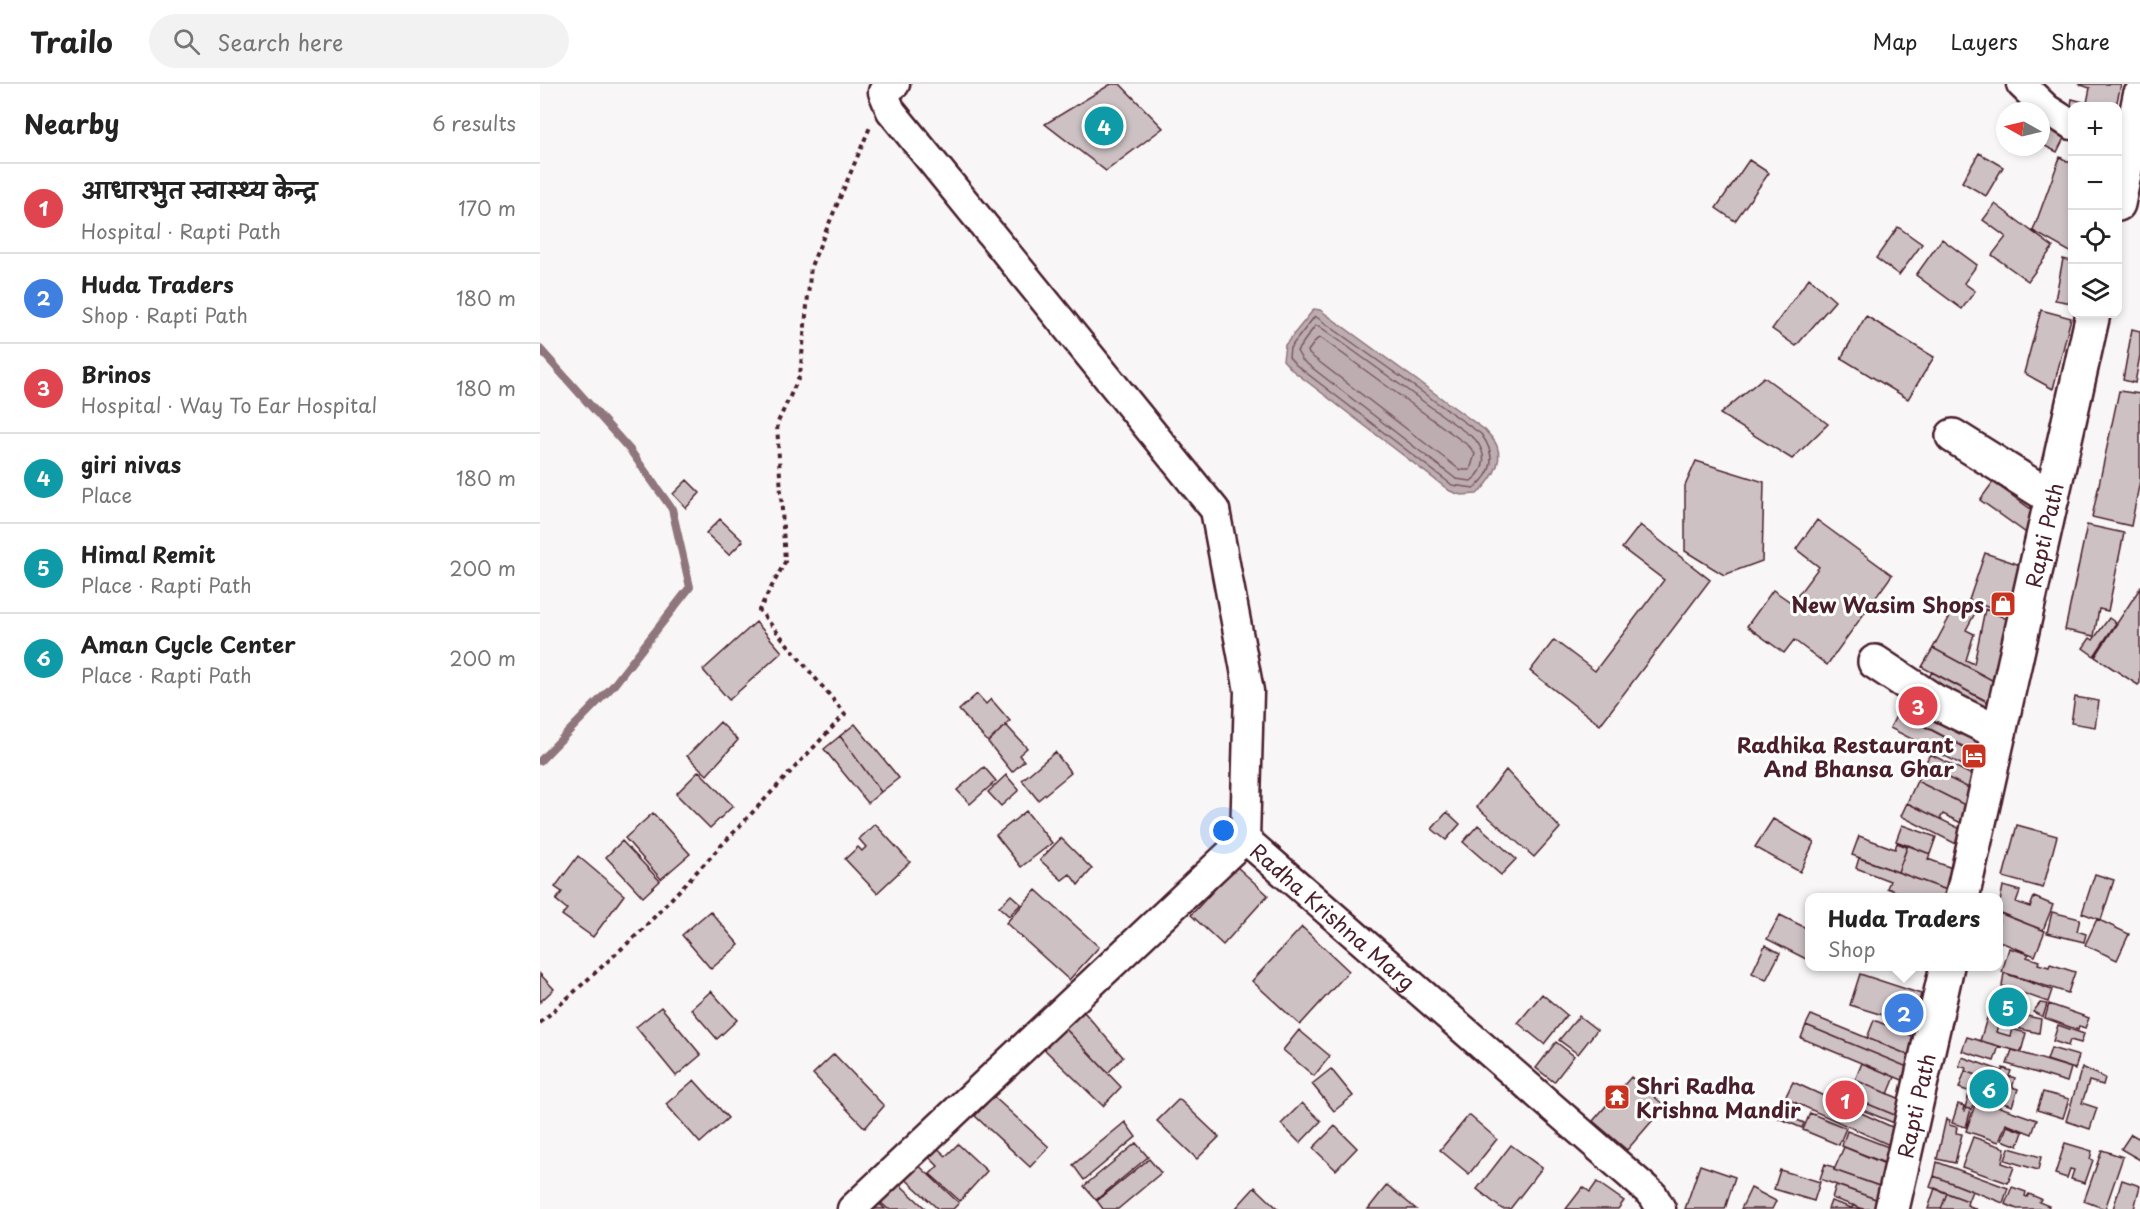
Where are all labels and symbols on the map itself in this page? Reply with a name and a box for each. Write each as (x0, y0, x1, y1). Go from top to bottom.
north arrow (1996, 102, 2050, 156)
pin: 4 (1084, 104, 1124, 148)
street label: Rapti Path (2016, 480, 2071, 591)
place label: New Wasim Shops (1791, 588, 1984, 620)
shop icon: New Wasim Shops (1988, 589, 2018, 619)
pin: 3 (1898, 684, 1938, 728)
place label: Radhika Restaurant And Bhansa Ghar (1737, 728, 1954, 784)
hotel icon: Radhika Restaurant And Bhansa Ghar (1959, 741, 1989, 771)
your location (1209, 816, 1238, 845)
street label: Radha Krishna Marg (1244, 835, 1423, 997)
pin: 5 (1988, 984, 2028, 1030)
pin: 2 (1884, 990, 1924, 1036)
street label: Rapti Path (1888, 1050, 1943, 1161)
pin: 6 (1970, 1066, 2008, 1112)
place label: Shri Radha Krishna Mandir (1636, 1069, 1801, 1125)
pin: 1 (1826, 1078, 1864, 1122)
temple icon: Shri Radha Krishna Mandir (1602, 1082, 1632, 1112)

